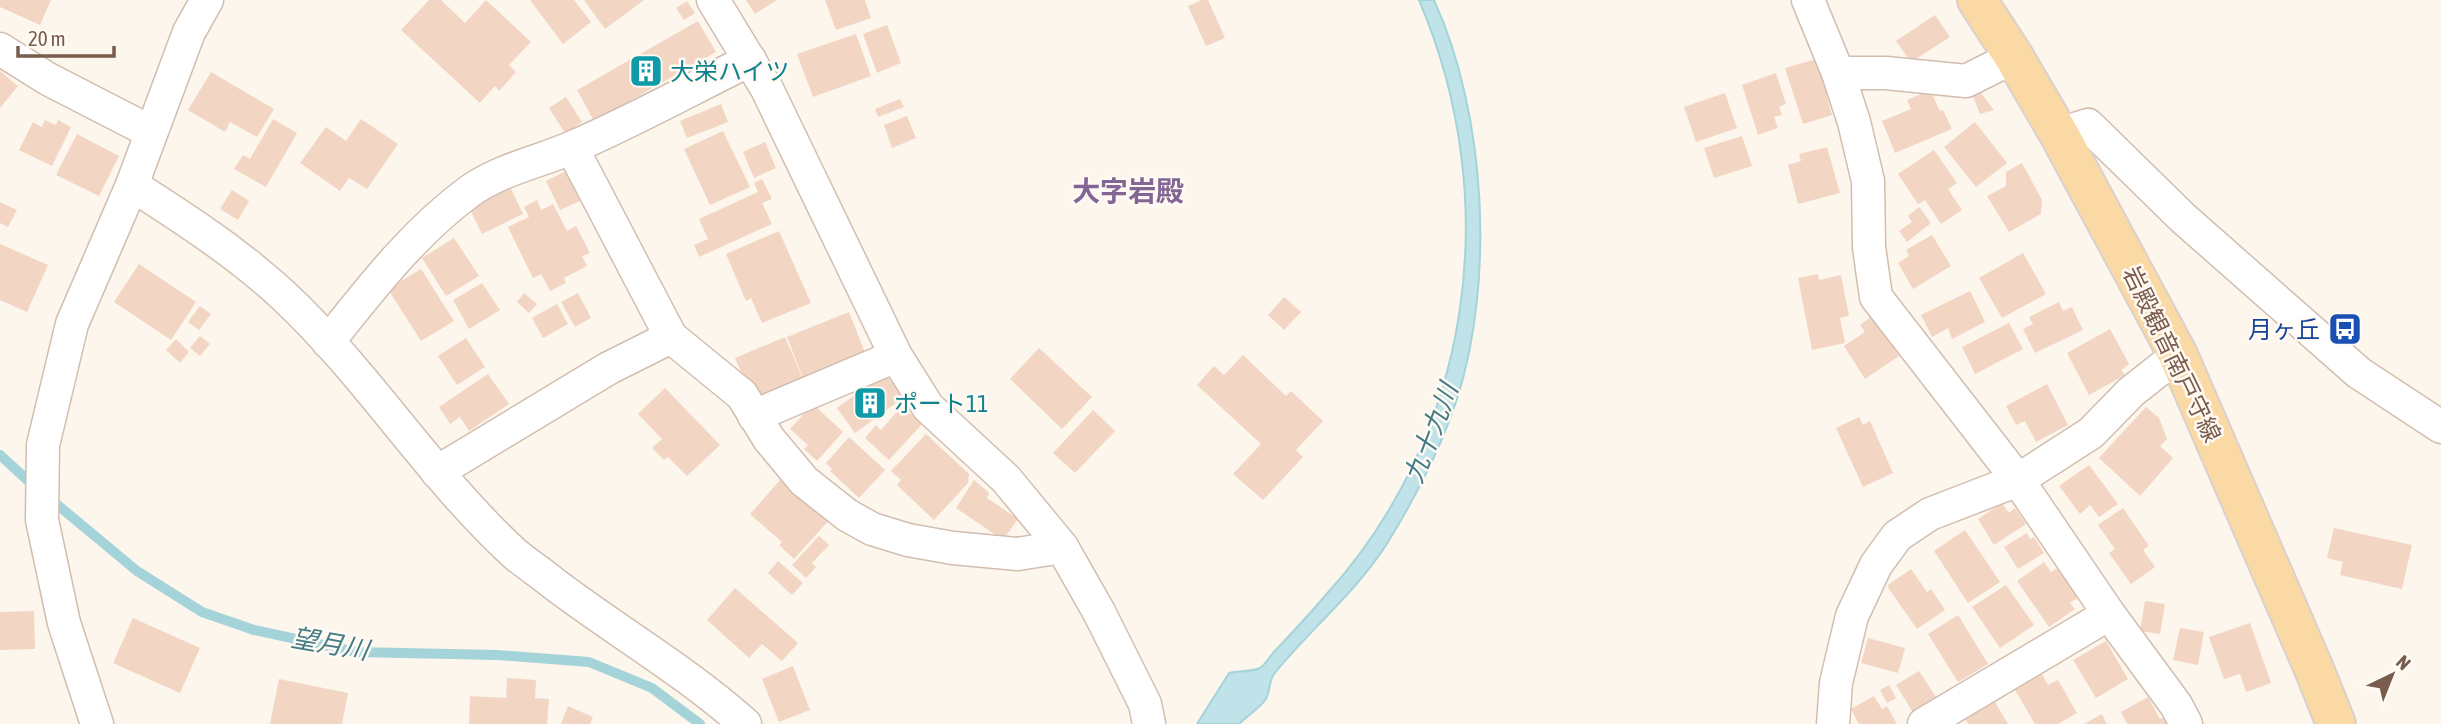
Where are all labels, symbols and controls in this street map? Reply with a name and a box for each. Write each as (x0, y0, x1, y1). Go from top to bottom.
scale bar (18, 14, 114, 58)
text: 20 m (28, 26, 66, 50)
building icon: 大栄ハイツ (627, 52, 665, 90)
place label: 大栄ハイツ (670, 58, 790, 85)
district label: 大字岩殿 (1072, 175, 1184, 207)
street label: 岩殿観音南戸守線 (2118, 262, 2226, 446)
bus stop icon: 月ヶ丘 (2326, 310, 2364, 348)
place label: 月ヶ丘 (2248, 316, 2320, 343)
water label: 九十九川 (1398, 376, 1465, 487)
building icon: ポート11 (851, 384, 889, 422)
place label: ポート11 (894, 390, 989, 417)
water label: 望月川 (289, 622, 374, 666)
north arrow (2357, 640, 2427, 710)
text: N (2392, 651, 2415, 674)

